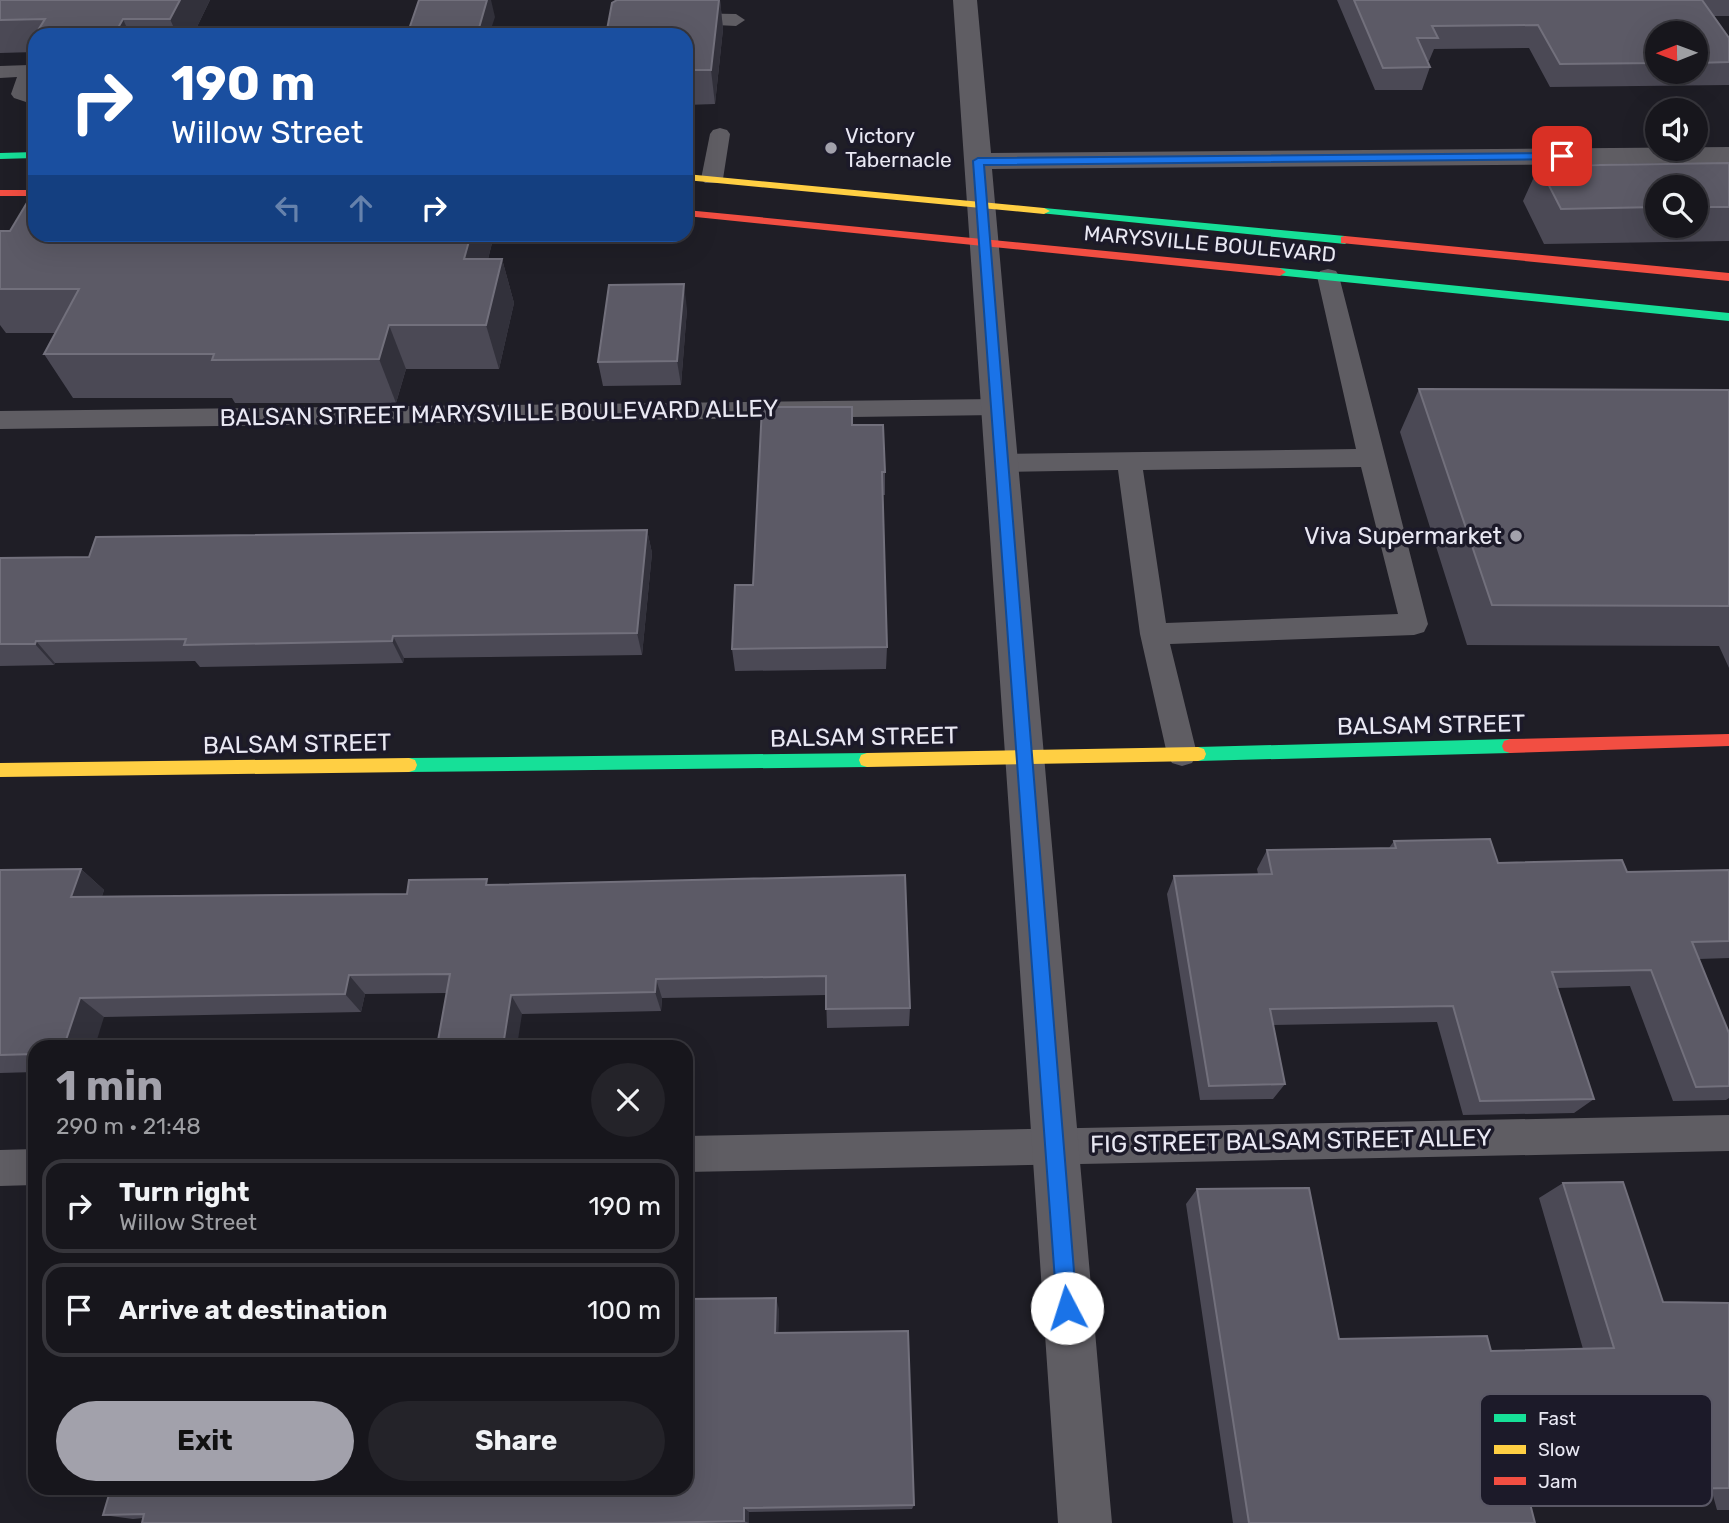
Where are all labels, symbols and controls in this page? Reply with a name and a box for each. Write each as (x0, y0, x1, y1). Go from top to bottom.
north arrow (1645, 21, 1708, 84)
map controls (1645, 21, 1708, 238)
text: 190 m (171, 54, 315, 112)
icon: right (56, 56, 147, 147)
button: sound (1645, 98, 1708, 161)
text: Willow Street (171, 113, 363, 151)
place label: Victory Tabernacle (845, 123, 952, 172)
pin (1532, 126, 1592, 186)
icon: arrive (1543, 137, 1581, 175)
marker: Victory Tabernacle (823, 140, 839, 156)
button: search (1645, 175, 1708, 238)
icon: left (269, 189, 307, 227)
icon: ahead (342, 189, 380, 227)
icon: right (415, 189, 453, 227)
street label: MARYSVILLE BOULEVARD (1083, 220, 1337, 267)
street label: BALSAN STREET MARYSVILLE BOULEVARD ALLEY (219, 394, 779, 432)
place label: Viva Supermarket (1304, 522, 1502, 550)
marker: Viva Supermarket (1508, 528, 1524, 544)
street label: BALSAM STREET (1337, 709, 1526, 741)
street label: BALSAM STREET (770, 721, 959, 753)
street label: BALSAM STREET (203, 728, 392, 760)
text: 1 min (56, 1061, 163, 1111)
button: close (591, 1063, 665, 1137)
text: 290 m · 21:48 (56, 1112, 201, 1140)
street label: FIG STREET BALSAM STREET ALLEY (1090, 1123, 1492, 1159)
text: Turn right (119, 1177, 249, 1208)
icon: right (60, 1187, 98, 1225)
text: 190 m (588, 1191, 661, 1222)
text: Willow Street (119, 1208, 257, 1236)
position arrow (1030, 1271, 1104, 1345)
icon: arrive (60, 1291, 98, 1329)
text: Arrive at destination (119, 1295, 387, 1326)
text: 100 m (587, 1295, 661, 1326)
legend (1480, 1394, 1712, 1506)
button: Exit (56, 1401, 354, 1481)
button: Share (368, 1401, 665, 1481)
text: Fast (1538, 1407, 1577, 1430)
text: Slow (1538, 1438, 1580, 1461)
text: Jam (1538, 1470, 1577, 1493)

